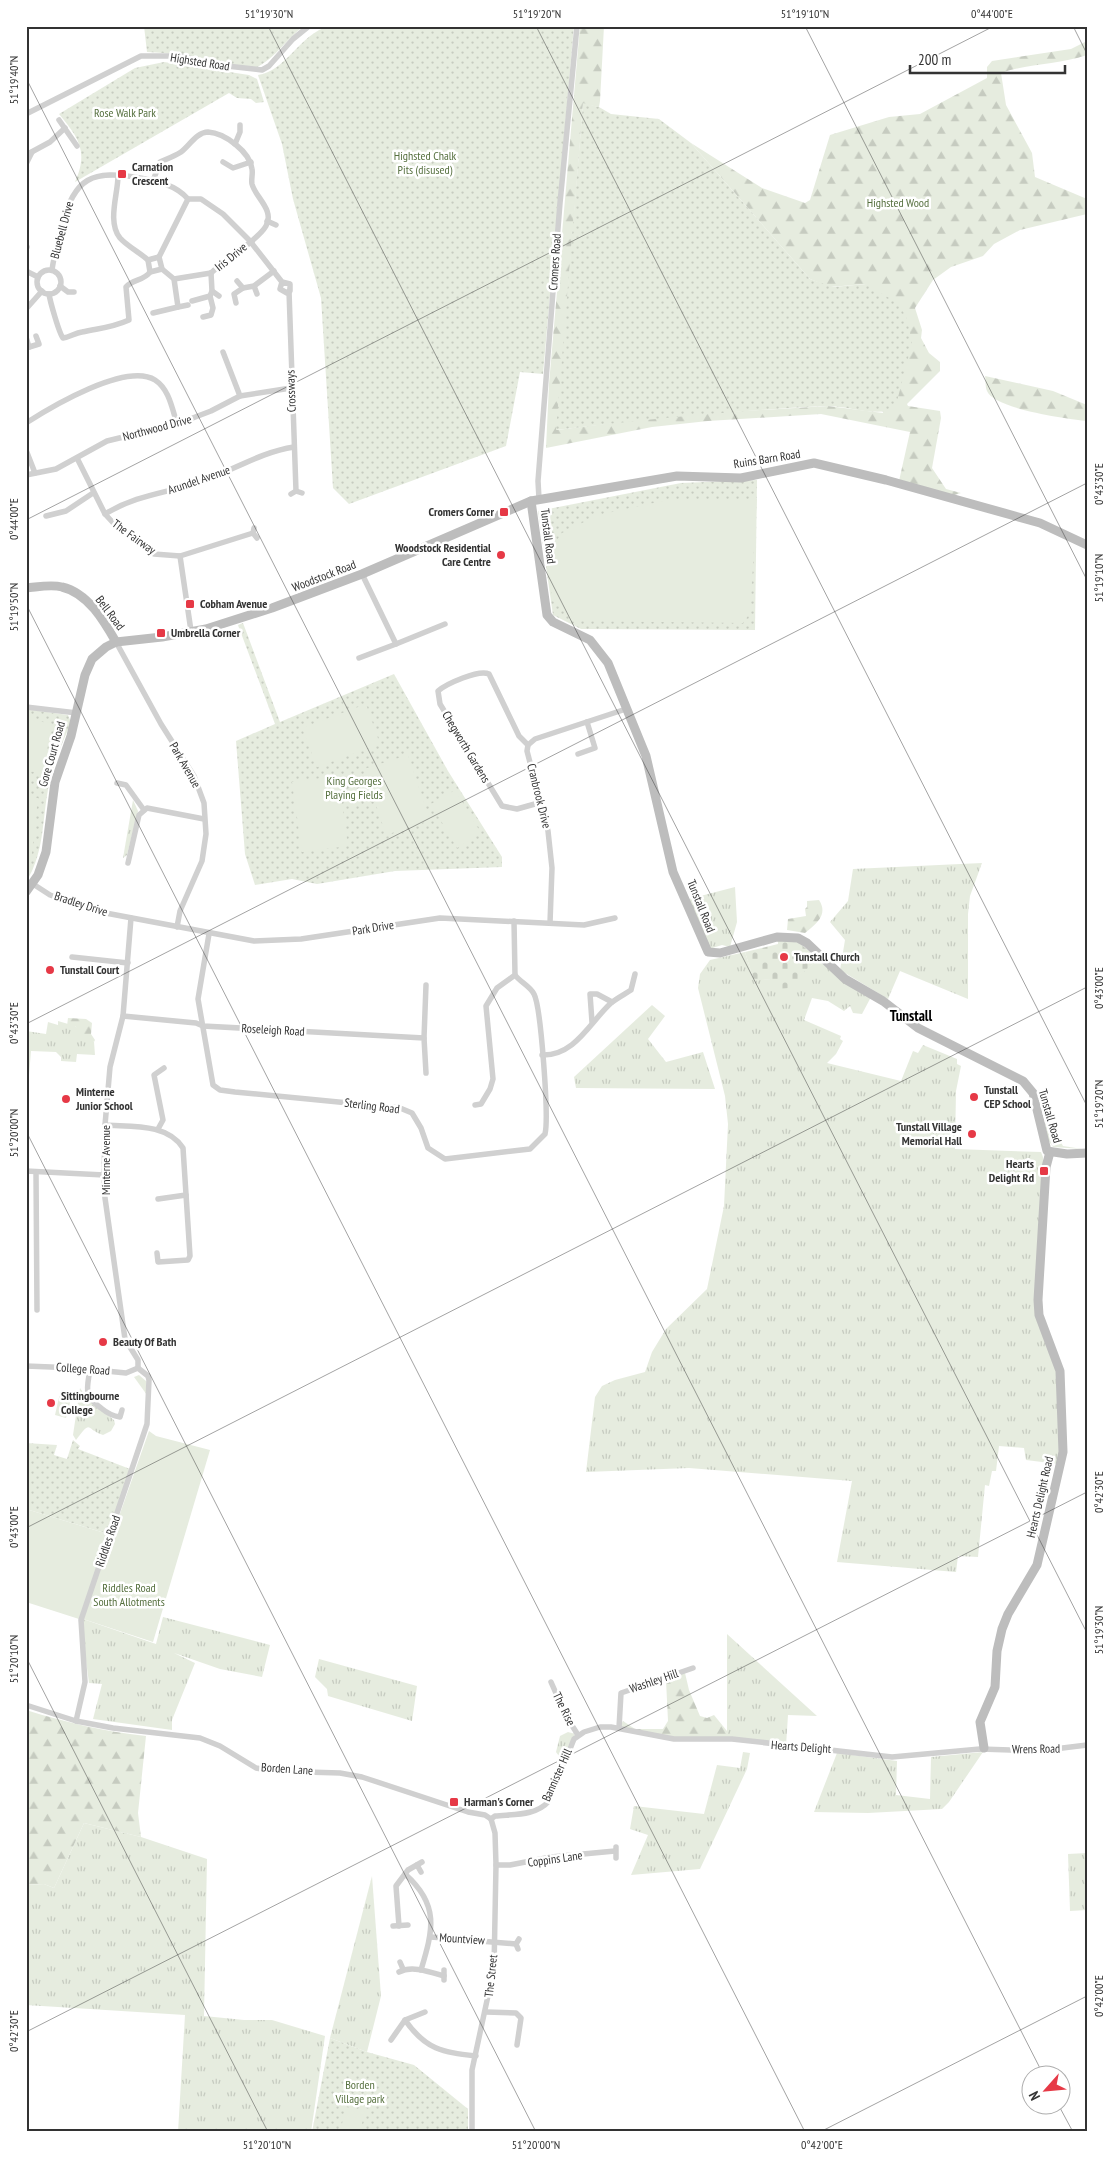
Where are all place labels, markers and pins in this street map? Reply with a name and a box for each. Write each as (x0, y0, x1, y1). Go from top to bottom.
place label: Carnation Crescent (132, 159, 173, 188)
marker: Carnation Crescent (116, 168, 128, 180)
place label: Cromers Corner (429, 504, 494, 519)
marker: Cromers Corner (498, 506, 510, 518)
place label: Woodstock Residential Care Centre (394, 540, 491, 569)
marker: Woodstock Residential Care Centre (495, 549, 507, 561)
place label: Cobham Avenue (200, 596, 267, 611)
marker: Cobham Avenue (184, 598, 196, 610)
place label: Umbrella Corner (171, 625, 241, 640)
marker: Umbrella Corner (155, 627, 167, 639)
place label: Tunstall Church (794, 949, 860, 964)
marker: Tunstall Church (778, 951, 790, 963)
place label: Tunstall Court (60, 962, 120, 977)
marker: Tunstall Court (44, 964, 56, 976)
place label: Tunstall CEP School (984, 1082, 1031, 1111)
place label: Minterne Junior School (75, 1084, 133, 1113)
marker: Tunstall CEP School (968, 1091, 980, 1103)
marker: Minterne Junior School (60, 1093, 72, 1105)
place label: Tunstall Village Memorial Hall (896, 1119, 962, 1148)
marker: Tunstall Village Memorial Hall (966, 1128, 978, 1140)
place label: Hearts Delight Rd (989, 1156, 1034, 1185)
marker: Hearts Delight Rd (1038, 1165, 1050, 1177)
place label: Beauty Of Bath (113, 1334, 176, 1349)
marker: Beauty Of Bath (97, 1336, 109, 1348)
place label: Sittingbourne College (61, 1388, 119, 1417)
marker: Sittingbourne College (45, 1397, 57, 1409)
place label: Harman's Corner (464, 1794, 534, 1809)
marker: Harman's Corner (448, 1796, 460, 1808)

